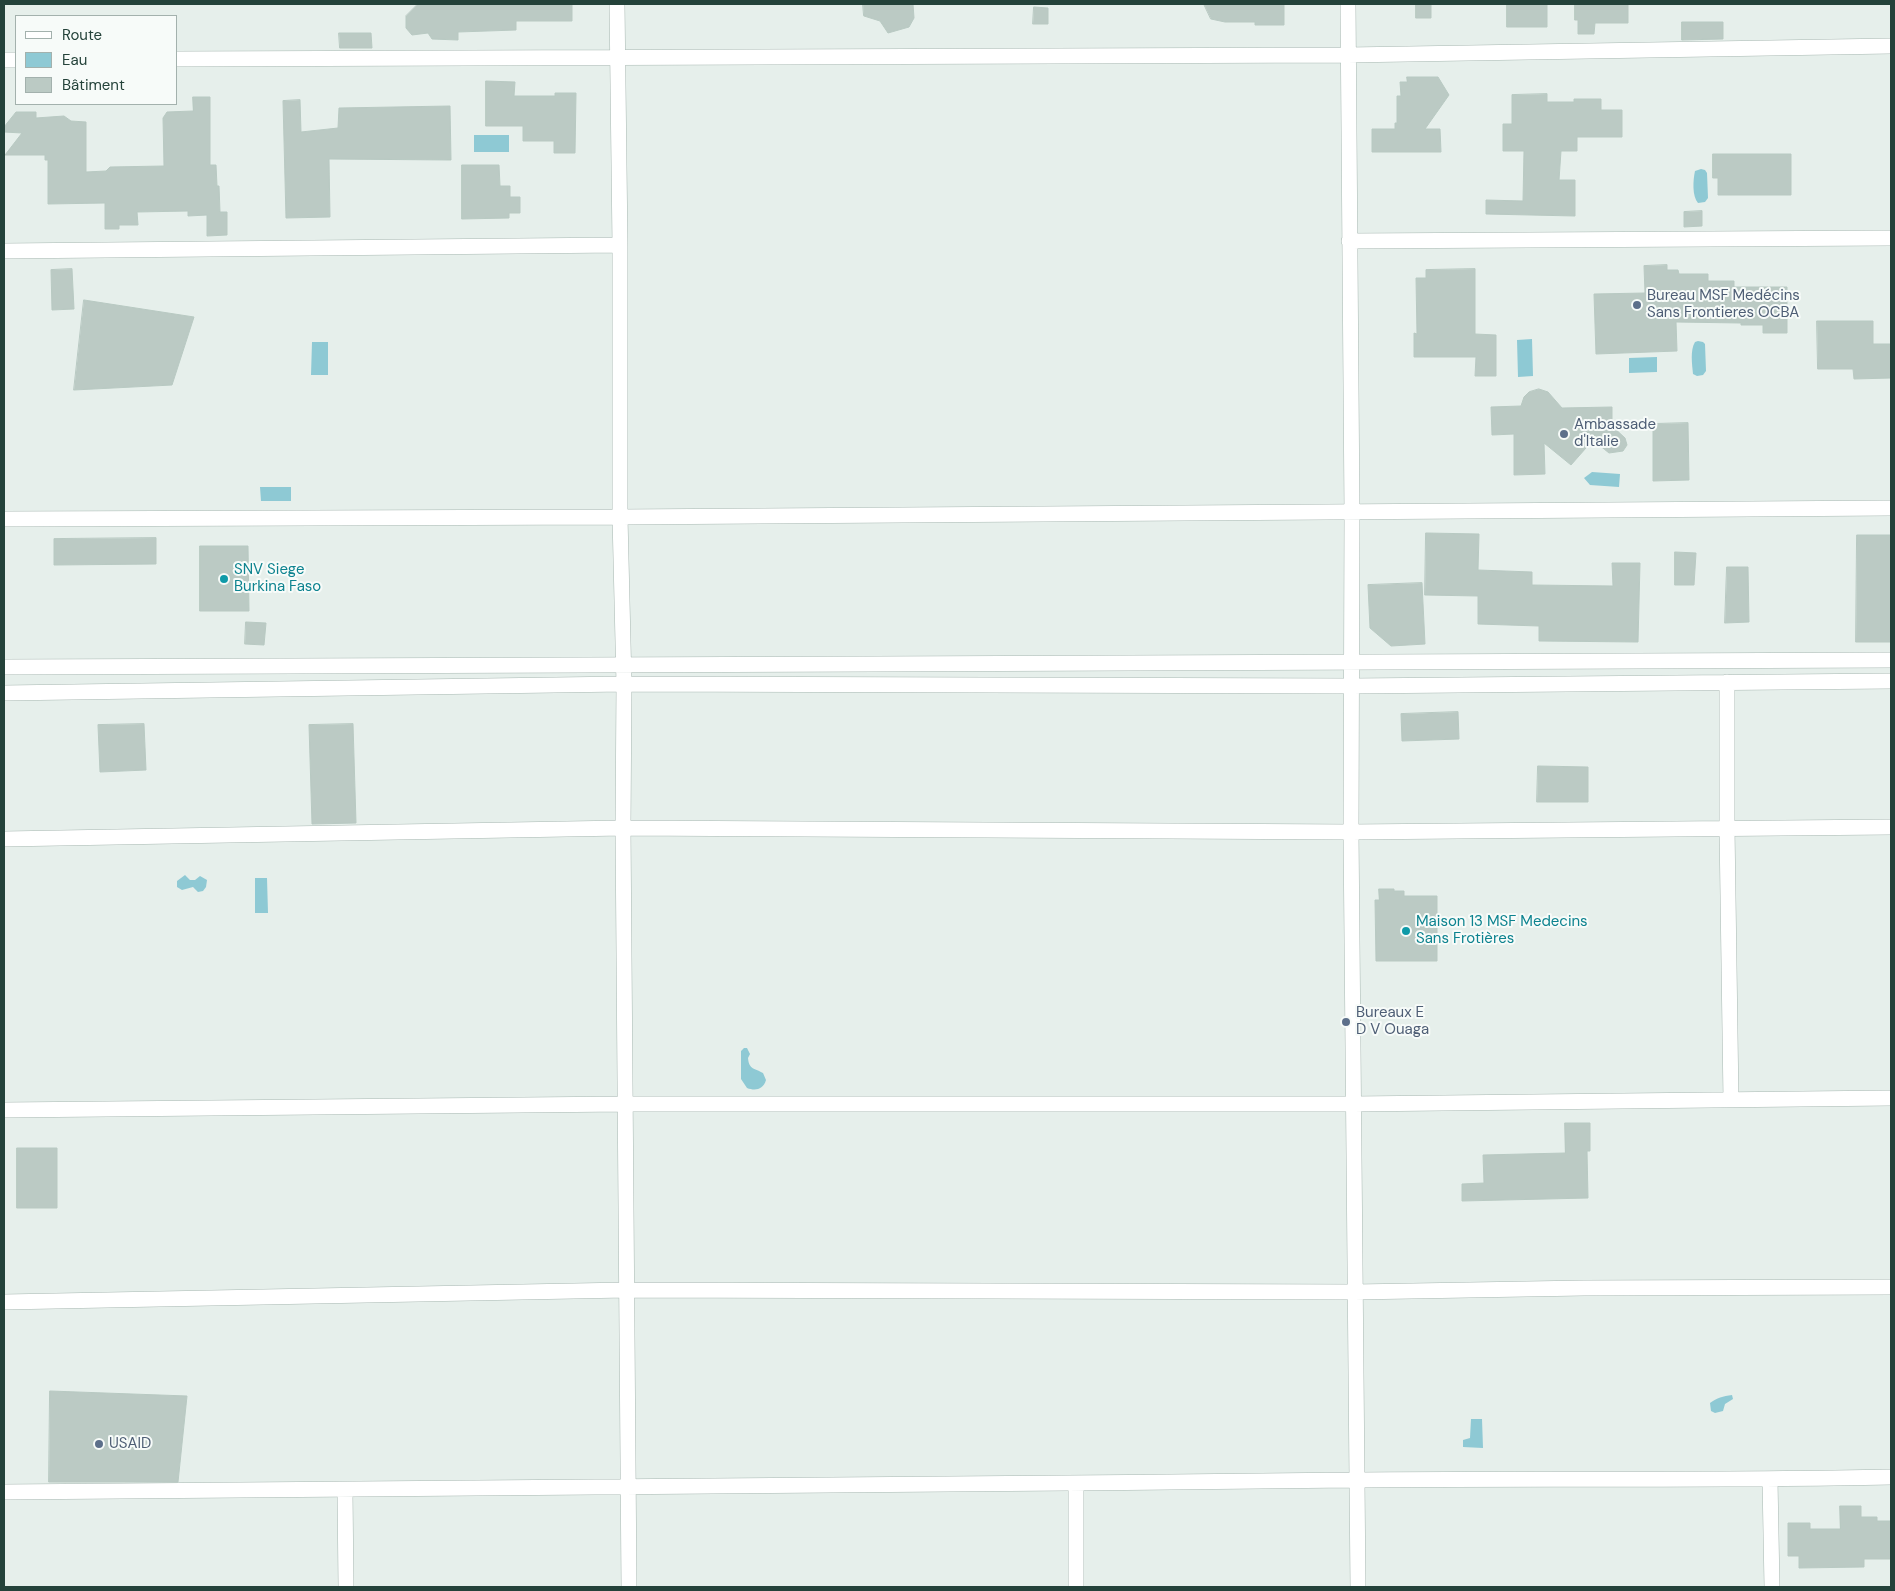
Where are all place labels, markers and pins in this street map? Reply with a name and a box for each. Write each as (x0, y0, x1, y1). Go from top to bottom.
place label: Bureau MSF Medécins Sans Frontieres OCBA (1647, 287, 1800, 322)
marker: Bureau MSF Medécins Sans Frontieres OCBA (1631, 299, 1643, 311)
place label: Ambassade d'Italie (1574, 416, 1656, 451)
marker: Ambassade d'Italie (1558, 428, 1570, 440)
place label: SNV Siege Burkina Faso (234, 561, 321, 596)
marker: SNV Siege Burkina Faso (218, 573, 230, 585)
place label: Maison 13 MSF Medecins Sans Frotières (1416, 913, 1588, 948)
marker: Maison 13 MSF Medecins Sans Frotières (1400, 925, 1412, 937)
place label: Bureaux E D V Ouaga (1356, 1004, 1429, 1039)
marker: Bureaux E D V Ouaga (1340, 1016, 1352, 1028)
place label: USAID (109, 1435, 151, 1453)
marker: USAID (93, 1438, 105, 1450)

